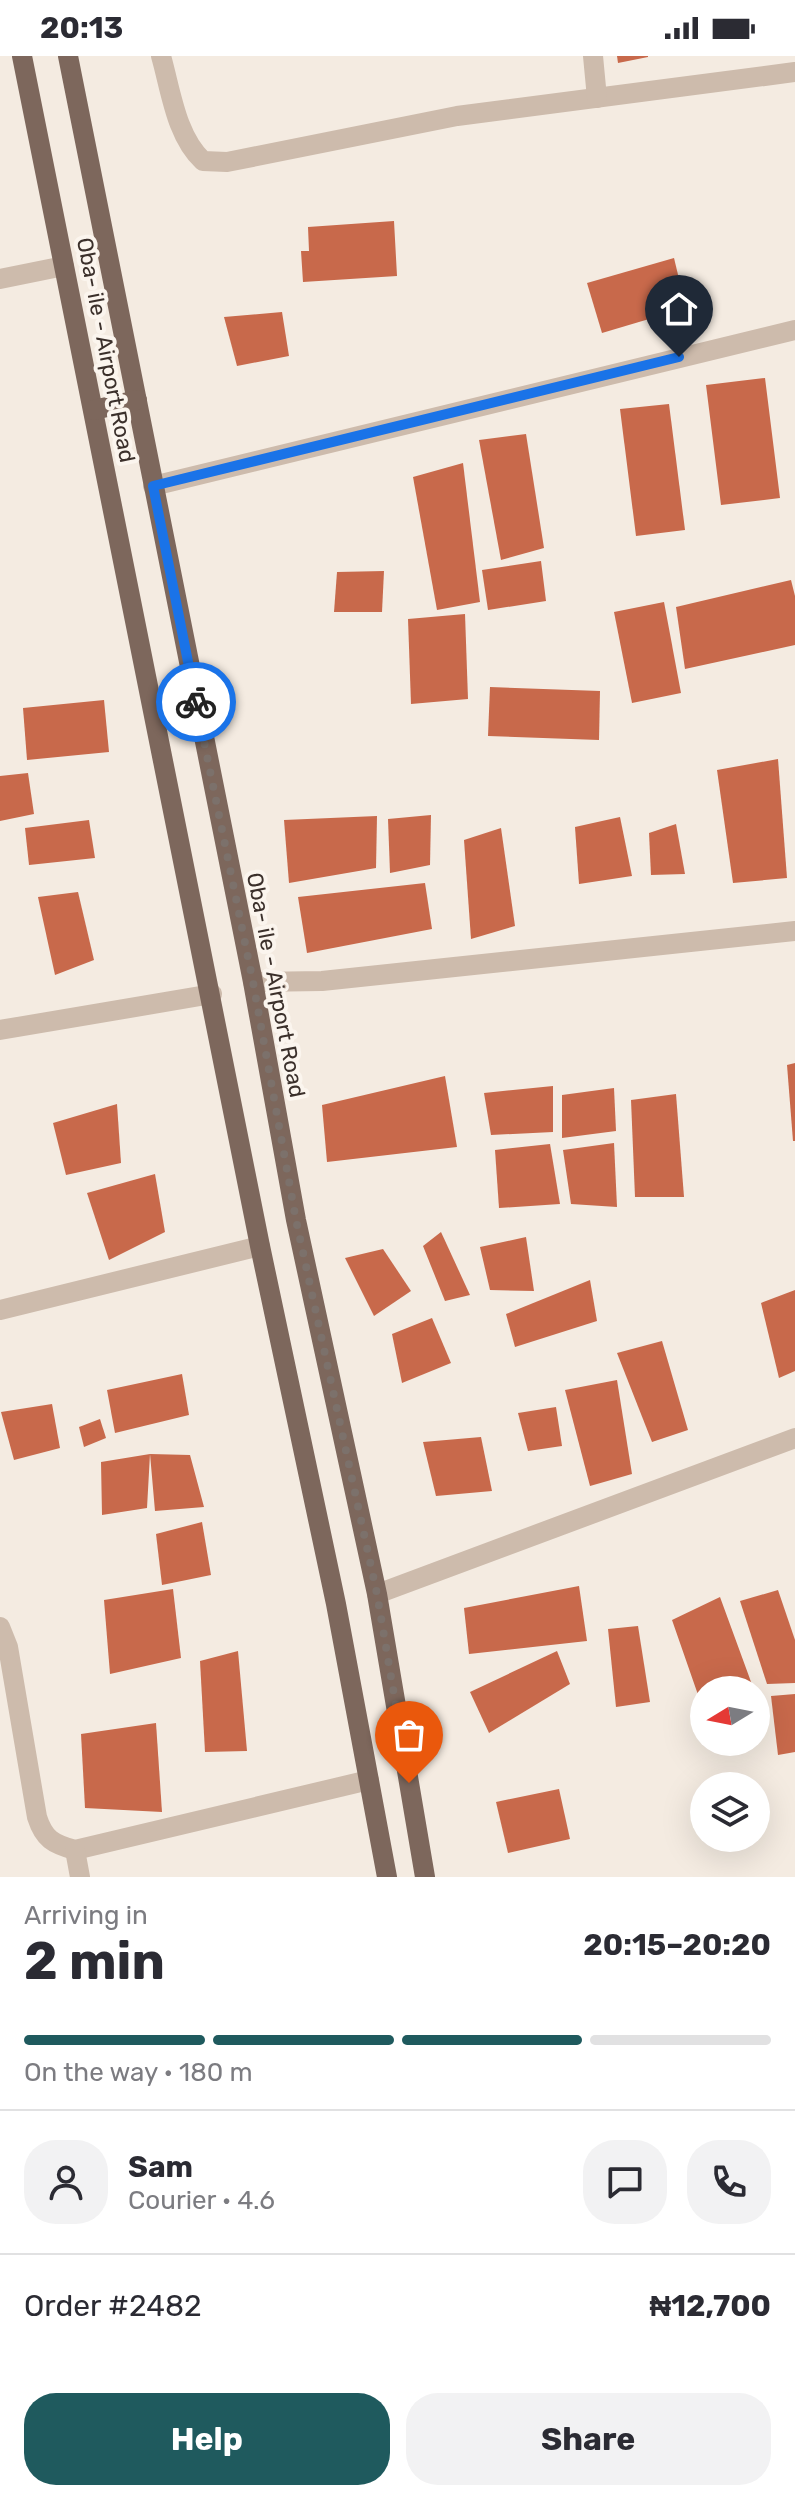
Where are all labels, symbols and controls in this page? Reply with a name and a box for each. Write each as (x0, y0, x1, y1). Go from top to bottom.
text: 20:13 (40, 10, 123, 46)
street label: Oba- ile - Airport Road (71, 235, 141, 465)
pin (645, 275, 713, 357)
icon: home (657, 287, 701, 331)
courier (156, 662, 236, 742)
icon: bike (174, 680, 218, 724)
street label: Oba- ile - Airport Road (241, 870, 311, 1100)
north arrow (690, 1676, 770, 1756)
map controls (690, 1676, 770, 1852)
pin (375, 1701, 443, 1783)
icon: bag (387, 1713, 431, 1757)
button: layers (690, 1772, 770, 1852)
text: Arriving in (24, 1900, 148, 1931)
text: 20:15–20:20 (583, 1927, 771, 1963)
text: 2 min (24, 1930, 165, 1992)
text: On the way · 180 m (24, 2057, 253, 2088)
button: person (24, 2140, 108, 2224)
button: chat (583, 2140, 667, 2224)
button: phone (687, 2140, 771, 2224)
text: Sam (128, 2149, 193, 2185)
text: Courier · 4.6 (128, 2185, 275, 2216)
text: Order #2482 (24, 2288, 202, 2324)
text: ₦12,700 (650, 2288, 771, 2324)
button: Help (24, 2393, 390, 2485)
button: Share (406, 2393, 771, 2485)

